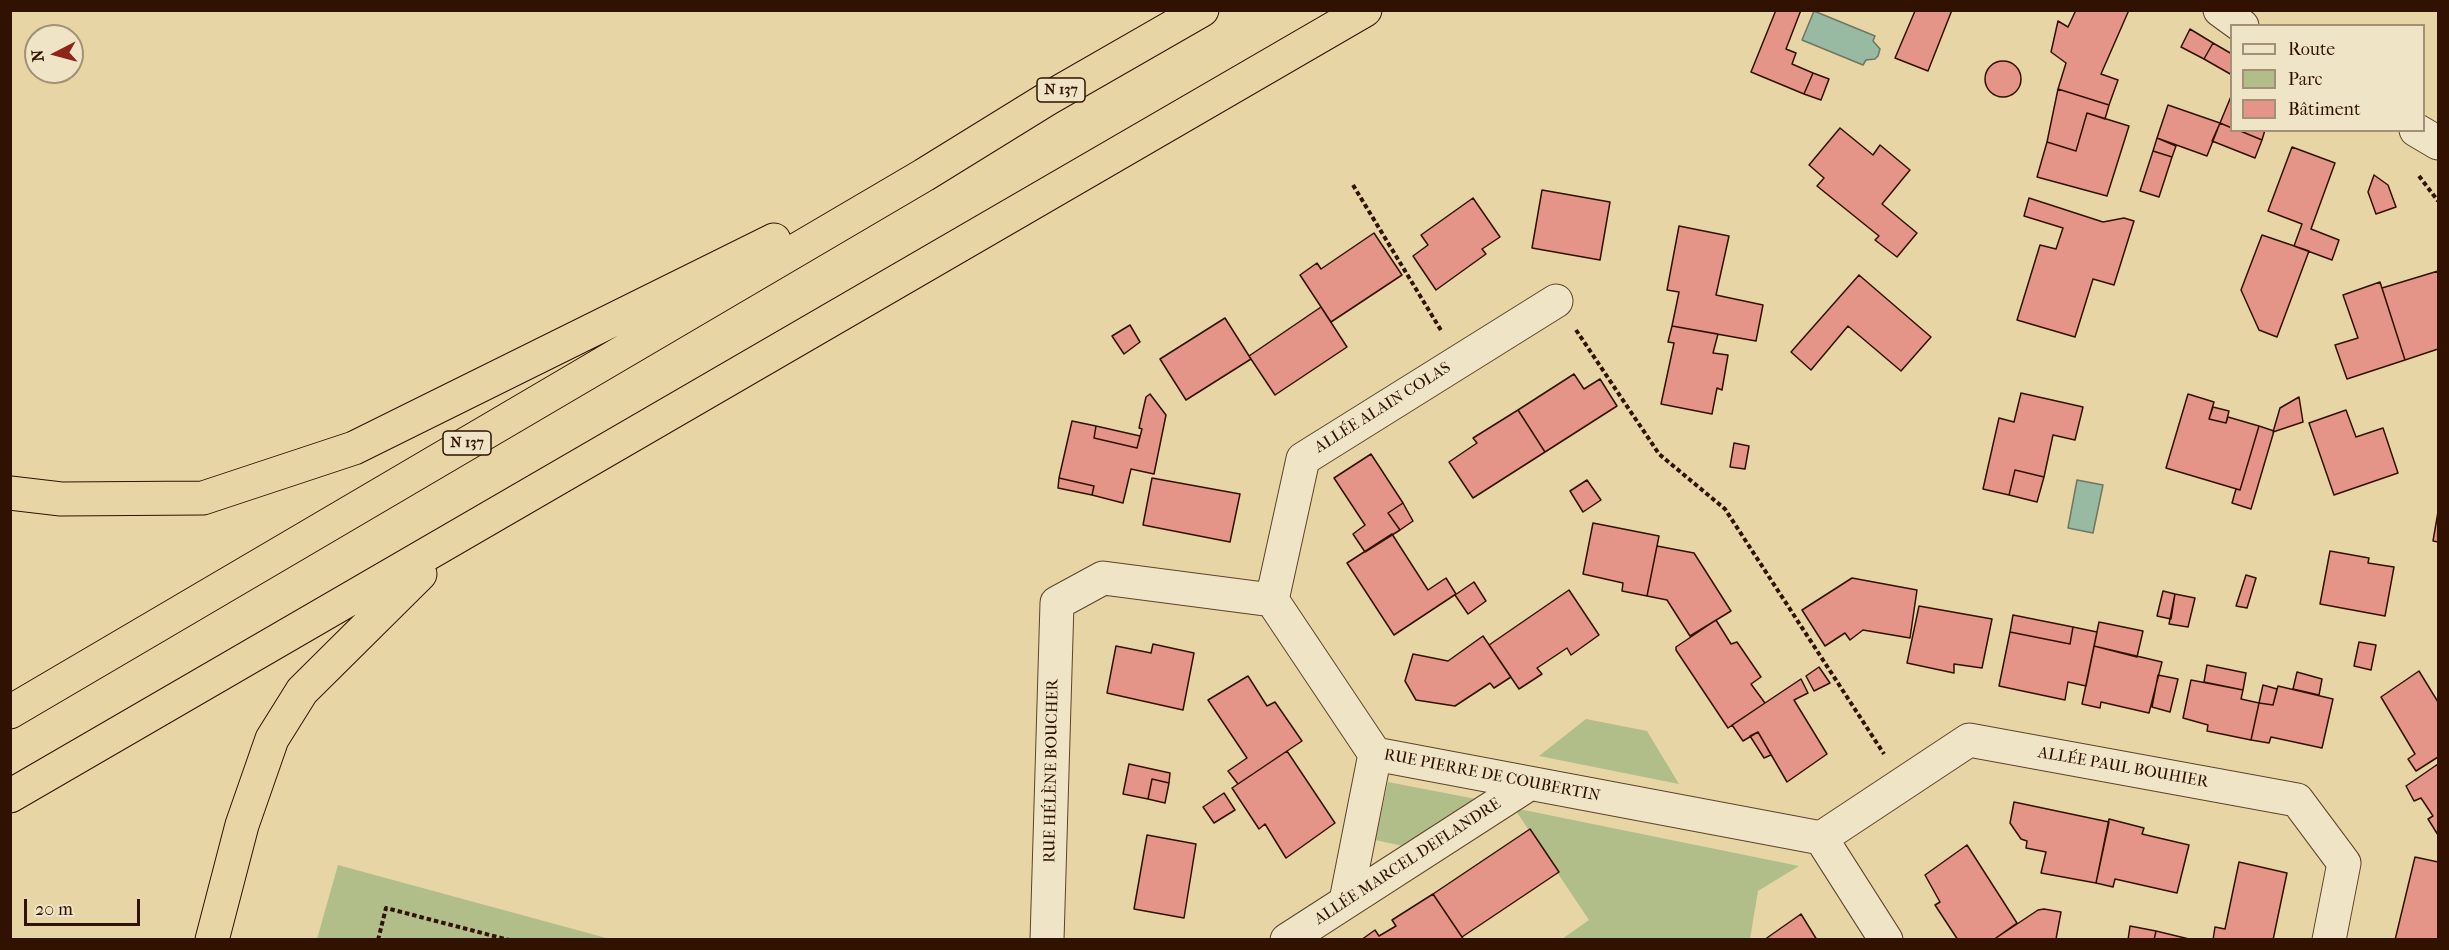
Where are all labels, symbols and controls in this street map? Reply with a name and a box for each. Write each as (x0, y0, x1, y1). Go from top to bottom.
north arrow (24, 24, 84, 84)
legend (2230, 24, 2425, 132)
text: Route (2288, 39, 2335, 60)
text: N (28, 49, 48, 63)
text: Parc (2288, 69, 2323, 90)
road number: N 137 (1037, 78, 1085, 102)
text: Bâtiment (2288, 99, 2360, 120)
street label: ALLÉE ALAIN COLAS (1311, 358, 1455, 458)
road number: N 137 (443, 431, 491, 455)
street label: RUE HÉLÈNE BOUCHER (1041, 679, 1063, 863)
street label: ALLÉE PAUL BOUHIER (2036, 744, 2210, 792)
street label: RUE PIERRE DE COUBERTIN (1382, 746, 1602, 806)
street label: ALLÉE MARCEL DEFLANDRE (1311, 794, 1505, 930)
scale bar (27, 887, 142, 925)
text: 20 m (35, 899, 73, 920)

